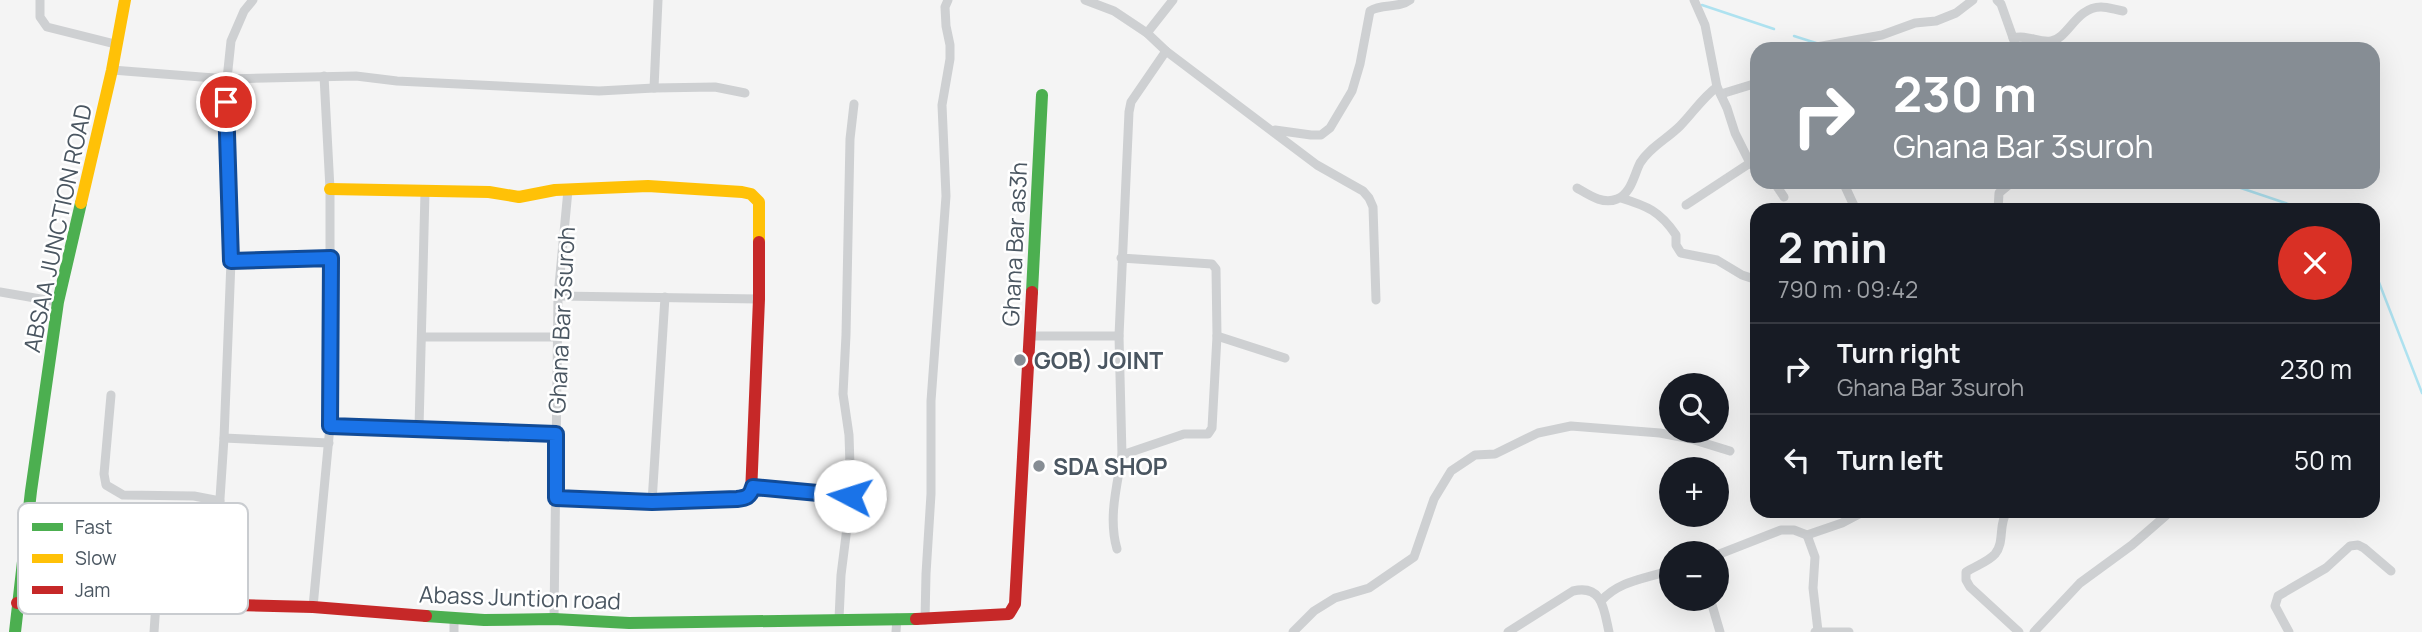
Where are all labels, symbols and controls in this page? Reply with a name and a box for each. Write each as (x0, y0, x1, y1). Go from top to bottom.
text: 230 m (1893, 60, 2037, 127)
icon: right (1778, 70, 1869, 161)
pin (196, 72, 256, 132)
icon: arrive (207, 83, 245, 121)
street label: ABSAA JUNCTION ROAD (15, 101, 99, 355)
text: Ghana Bar 3suroh (1893, 124, 2154, 168)
street label: Ghana Bar as3h (994, 161, 1034, 327)
text: 2 min (1778, 218, 1887, 276)
street label: Ghana Bar 3suroh (540, 226, 582, 414)
button: close (2278, 226, 2352, 300)
text: 790 m · 09:42 (1778, 273, 1918, 305)
text: Turn right (1837, 335, 1961, 371)
place label: GOB) JOINT (1034, 344, 1163, 376)
icon: right (1778, 350, 1816, 388)
text: 230 m (2280, 351, 2352, 387)
marker: GOB) JOINT (1012, 352, 1028, 368)
text: Ghana Bar 3suroh (1837, 371, 2024, 403)
map controls (1659, 373, 1729, 611)
button: search (1659, 373, 1729, 443)
icon: left (1778, 441, 1816, 479)
text: Turn left (1837, 442, 1944, 478)
text: 50 m (2294, 442, 2352, 478)
place label: SDA SHOP (1053, 450, 1167, 482)
button: + (1659, 457, 1729, 527)
marker: SDA SHOP (1031, 458, 1047, 474)
position arrow (813, 459, 887, 533)
legend (18, 503, 248, 614)
text: Fast (75, 514, 112, 540)
button: − (1659, 541, 1729, 611)
text: Slow (75, 545, 117, 571)
text: Jam (75, 577, 110, 603)
street label: Abass Juntion road (418, 577, 622, 617)

